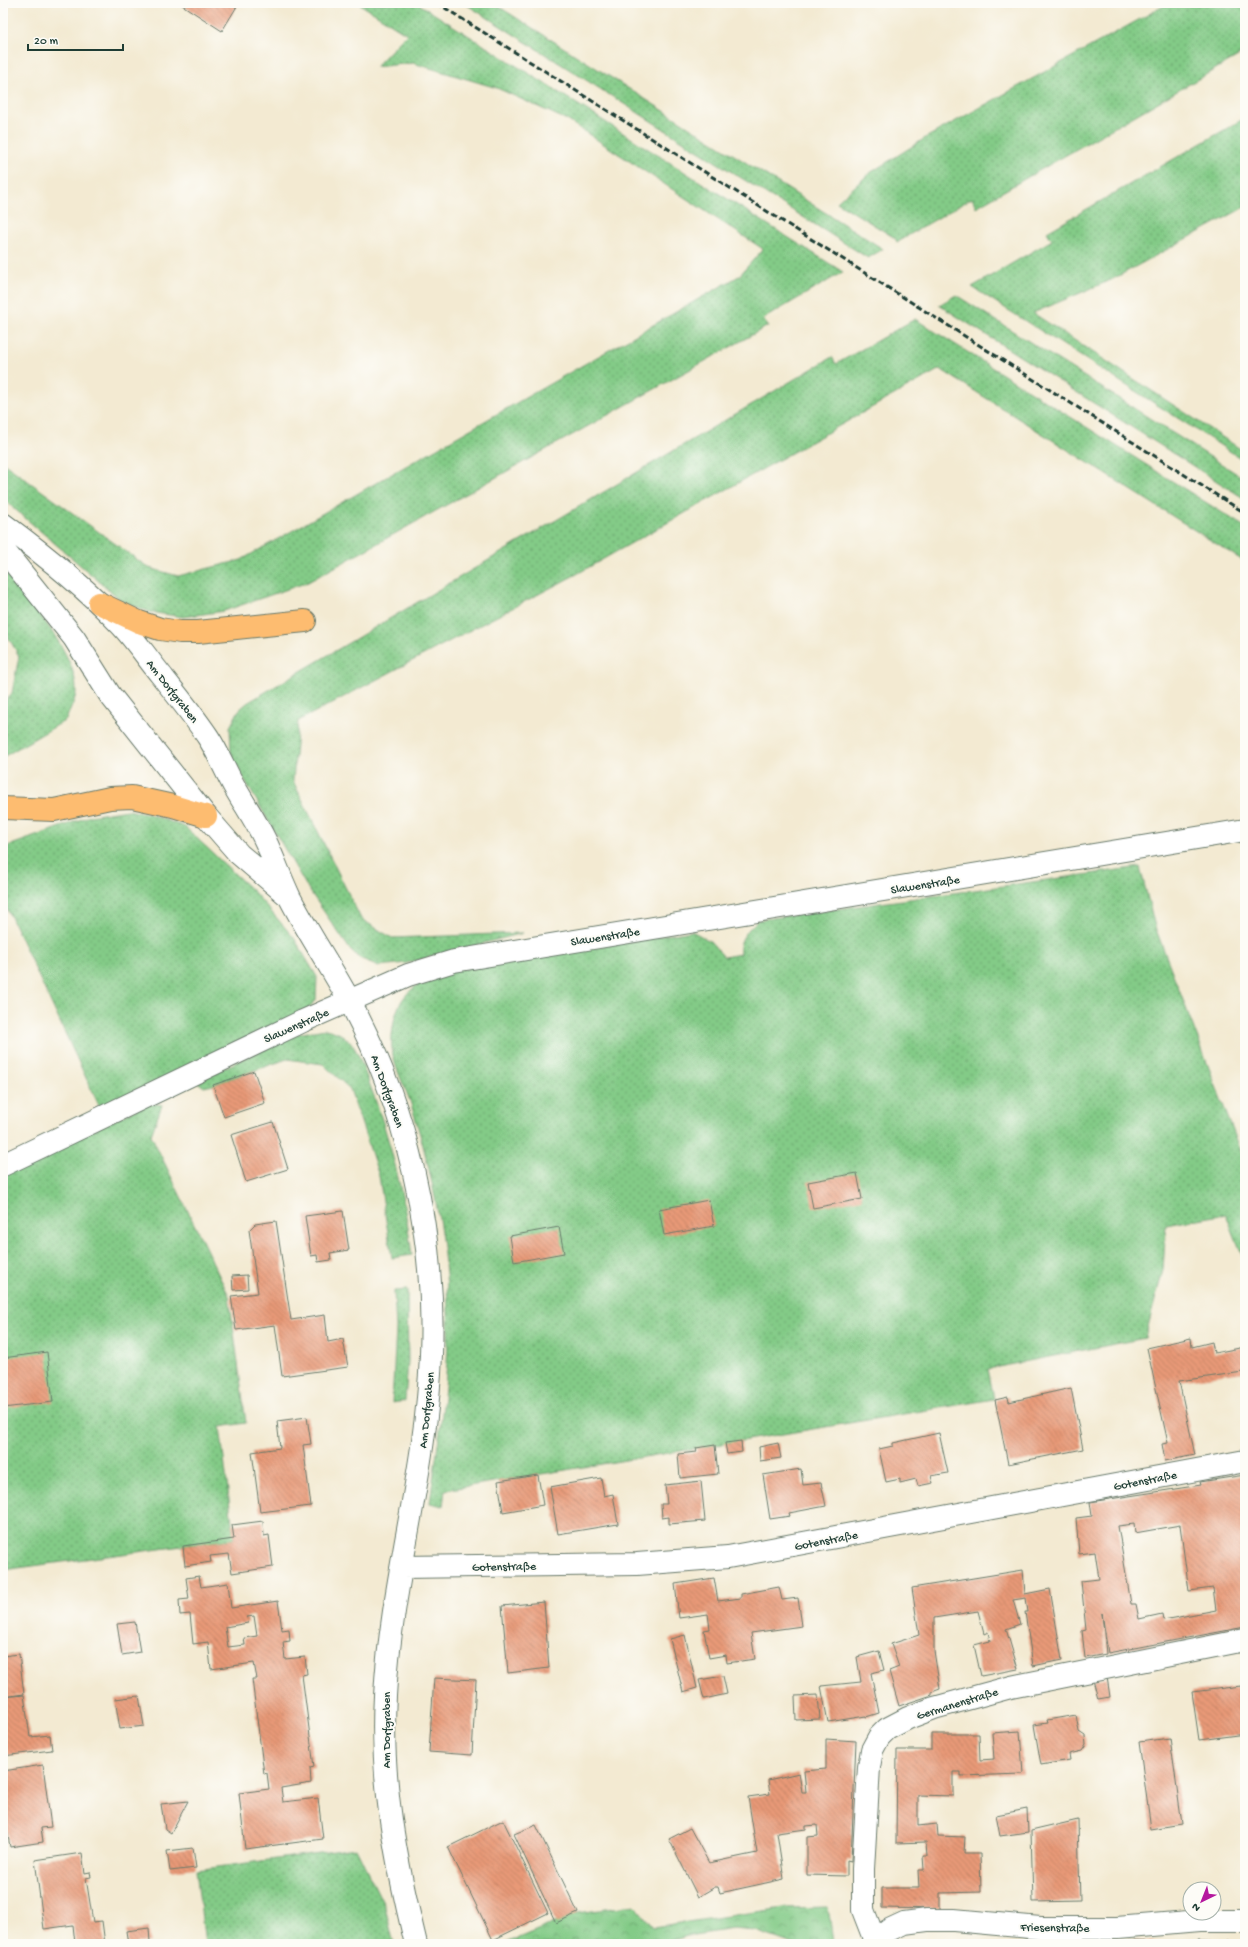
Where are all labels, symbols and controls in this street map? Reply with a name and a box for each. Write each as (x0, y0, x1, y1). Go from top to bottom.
scale bar (28, 26, 123, 52)
text: 20 m (34, 35, 59, 49)
street label: Am Dorfgraben (142, 658, 201, 727)
street label: Slawenstraße (890, 873, 962, 898)
street label: Slawenstraße (570, 925, 642, 950)
street label: Slawenstraße (262, 1006, 332, 1047)
street label: Am Dorfgraben (366, 1053, 406, 1130)
street label: Am Dorfgraben (417, 1371, 439, 1449)
street label: Gotenstraße (1112, 1469, 1179, 1495)
street label: Gotenstraße (793, 1529, 860, 1555)
street label: Gotenstraße (472, 1560, 537, 1576)
street label: Germanenstraße (915, 1686, 1001, 1724)
street label: Am Dorfgraben (381, 1692, 395, 1768)
north arrow (1182, 1881, 1222, 1921)
text: N (1190, 1900, 1203, 1914)
street label: Friesenstraße (1019, 1921, 1090, 1937)

